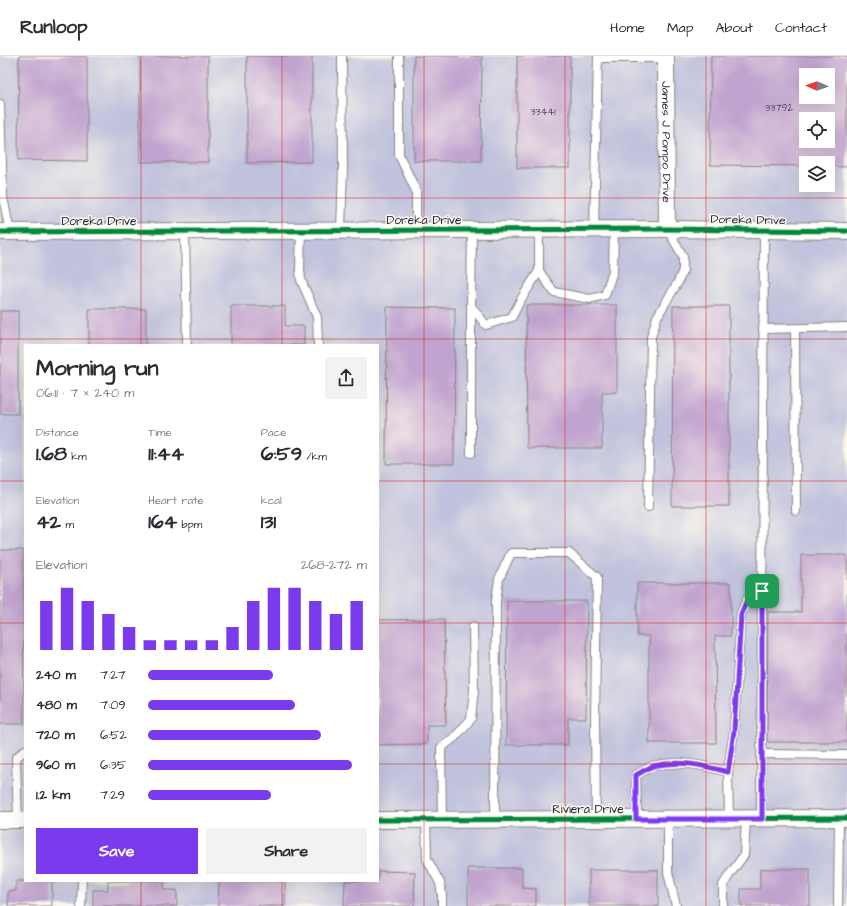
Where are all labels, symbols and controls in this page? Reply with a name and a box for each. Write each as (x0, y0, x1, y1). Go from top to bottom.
text: Runloop (20, 14, 88, 41)
text: Home (610, 18, 645, 38)
text: Map (667, 18, 693, 38)
text: About (715, 18, 753, 38)
text: Contact (775, 18, 827, 38)
north arrow (799, 68, 835, 104)
map controls (799, 68, 835, 192)
street label: James J Pompo Drive (658, 81, 675, 203)
house number: 33792 (765, 101, 793, 115)
house number: 33441 (530, 105, 556, 119)
button: locate (799, 112, 835, 148)
button: layers (799, 156, 835, 192)
street label: Doreka Drive (710, 211, 786, 229)
street label: Doreka Drive (387, 212, 462, 229)
street label: Doreka Drive (62, 213, 137, 230)
text: Morning run (36, 353, 159, 384)
button: share (325, 357, 367, 399)
text: 06:11 · 7 × 240 m (36, 384, 134, 402)
text: Distance (36, 425, 79, 440)
text: Time (148, 425, 171, 440)
text: Pace (261, 425, 286, 440)
text: 1.68 (36, 440, 67, 468)
text: 11:44 (148, 440, 184, 468)
text: 6:59 (261, 440, 302, 468)
text: km (67, 449, 87, 464)
text: /km (302, 449, 327, 464)
text: Elevation (36, 493, 79, 508)
text: Heart rate (148, 493, 204, 508)
text: kcal (261, 493, 282, 508)
text: 42 (36, 508, 61, 536)
text: 164 (148, 508, 177, 536)
text: 131 (261, 508, 276, 536)
text: m (61, 517, 74, 532)
text: bpm (177, 517, 202, 532)
text: Elevation (36, 556, 87, 574)
text: 268–272 m (301, 556, 367, 574)
pin (745, 574, 779, 608)
icon: arrive (751, 580, 773, 602)
text: 240 m (36, 666, 76, 684)
text: 7:27 (100, 666, 126, 684)
text: 480 m (36, 696, 77, 714)
text: 7:09 (100, 696, 126, 714)
text: 720 m (36, 726, 75, 744)
text: 6:52 (100, 726, 127, 744)
text: 960 m (36, 756, 75, 774)
text: 6:35 (100, 756, 126, 774)
text: 1.2 km (36, 786, 70, 804)
text: 7:29 (100, 786, 125, 804)
street label: Riviera Drive (552, 801, 624, 818)
button: Save (36, 828, 198, 874)
button: Share (206, 828, 367, 874)

